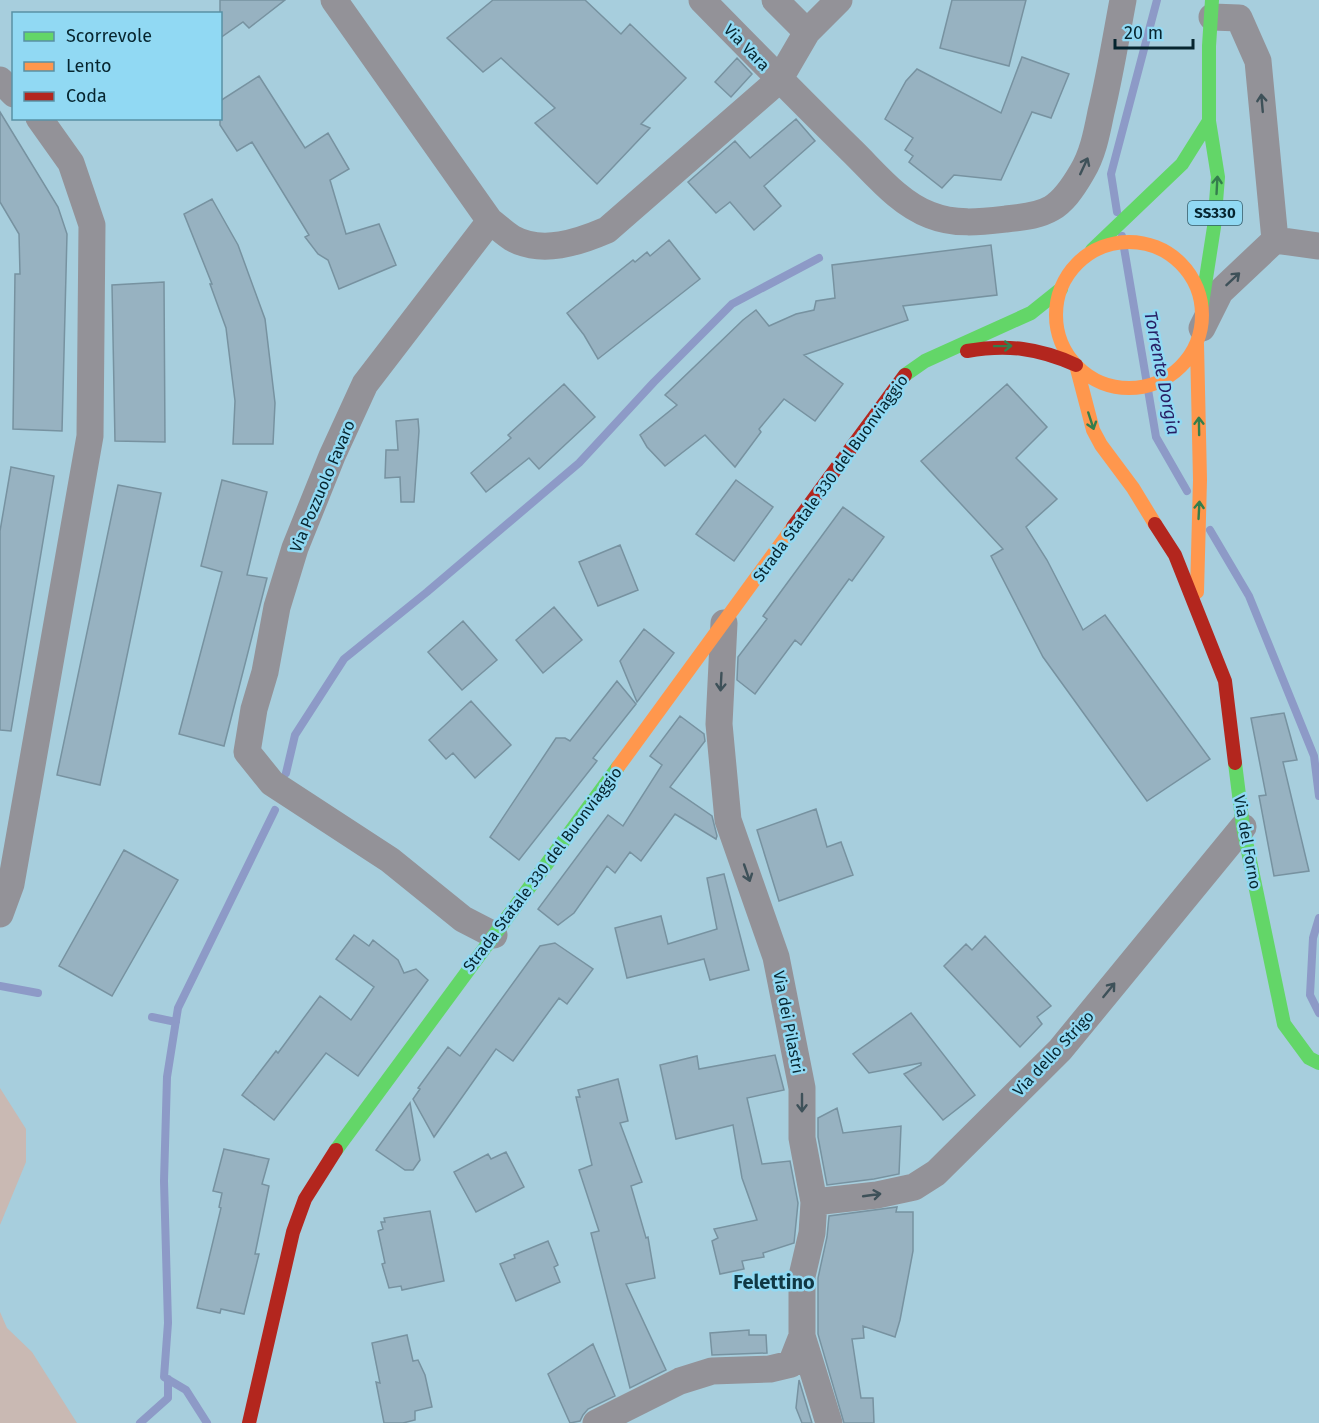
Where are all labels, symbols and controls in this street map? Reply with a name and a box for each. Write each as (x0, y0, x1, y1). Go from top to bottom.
legend (12, 12, 222, 120)
scale bar (1115, 12, 1193, 50)
street label: Via Vara (720, 20, 773, 75)
text: 20 m (1124, 22, 1163, 44)
text: Scorrevole (66, 25, 152, 47)
text: Lento (66, 55, 112, 77)
text: Coda (66, 85, 107, 107)
one-way arrow (1256, 93, 1267, 113)
one-way arrow (1078, 158, 1090, 176)
one-way arrow (1212, 176, 1223, 196)
road number: SS330 (1188, 201, 1242, 225)
one-way arrow (1225, 272, 1240, 286)
water label: Torrente Dorgia (1139, 309, 1185, 437)
one-way arrow (992, 340, 1012, 352)
street label: Strada Statale 330 del Buonviaggio (749, 371, 912, 586)
one-way arrow (1086, 411, 1097, 430)
street label: Via Pozzuolo Favaro (286, 417, 359, 555)
one-way arrow (1194, 417, 1205, 437)
one-way arrow (1193, 501, 1204, 520)
one-way arrow (715, 671, 726, 691)
street label: Strada Statale 330 del Buonviaggio (459, 763, 626, 975)
street label: Via del Forno (1230, 794, 1265, 891)
one-way arrow (742, 863, 753, 882)
street label: Via dei Pilastri (769, 969, 808, 1075)
one-way arrow (1102, 983, 1115, 999)
street label: Via dello Strigo (1009, 1007, 1098, 1100)
one-way arrow (796, 1092, 808, 1112)
one-way arrow (861, 1190, 881, 1201)
district label: Felettino (733, 1270, 815, 1294)

